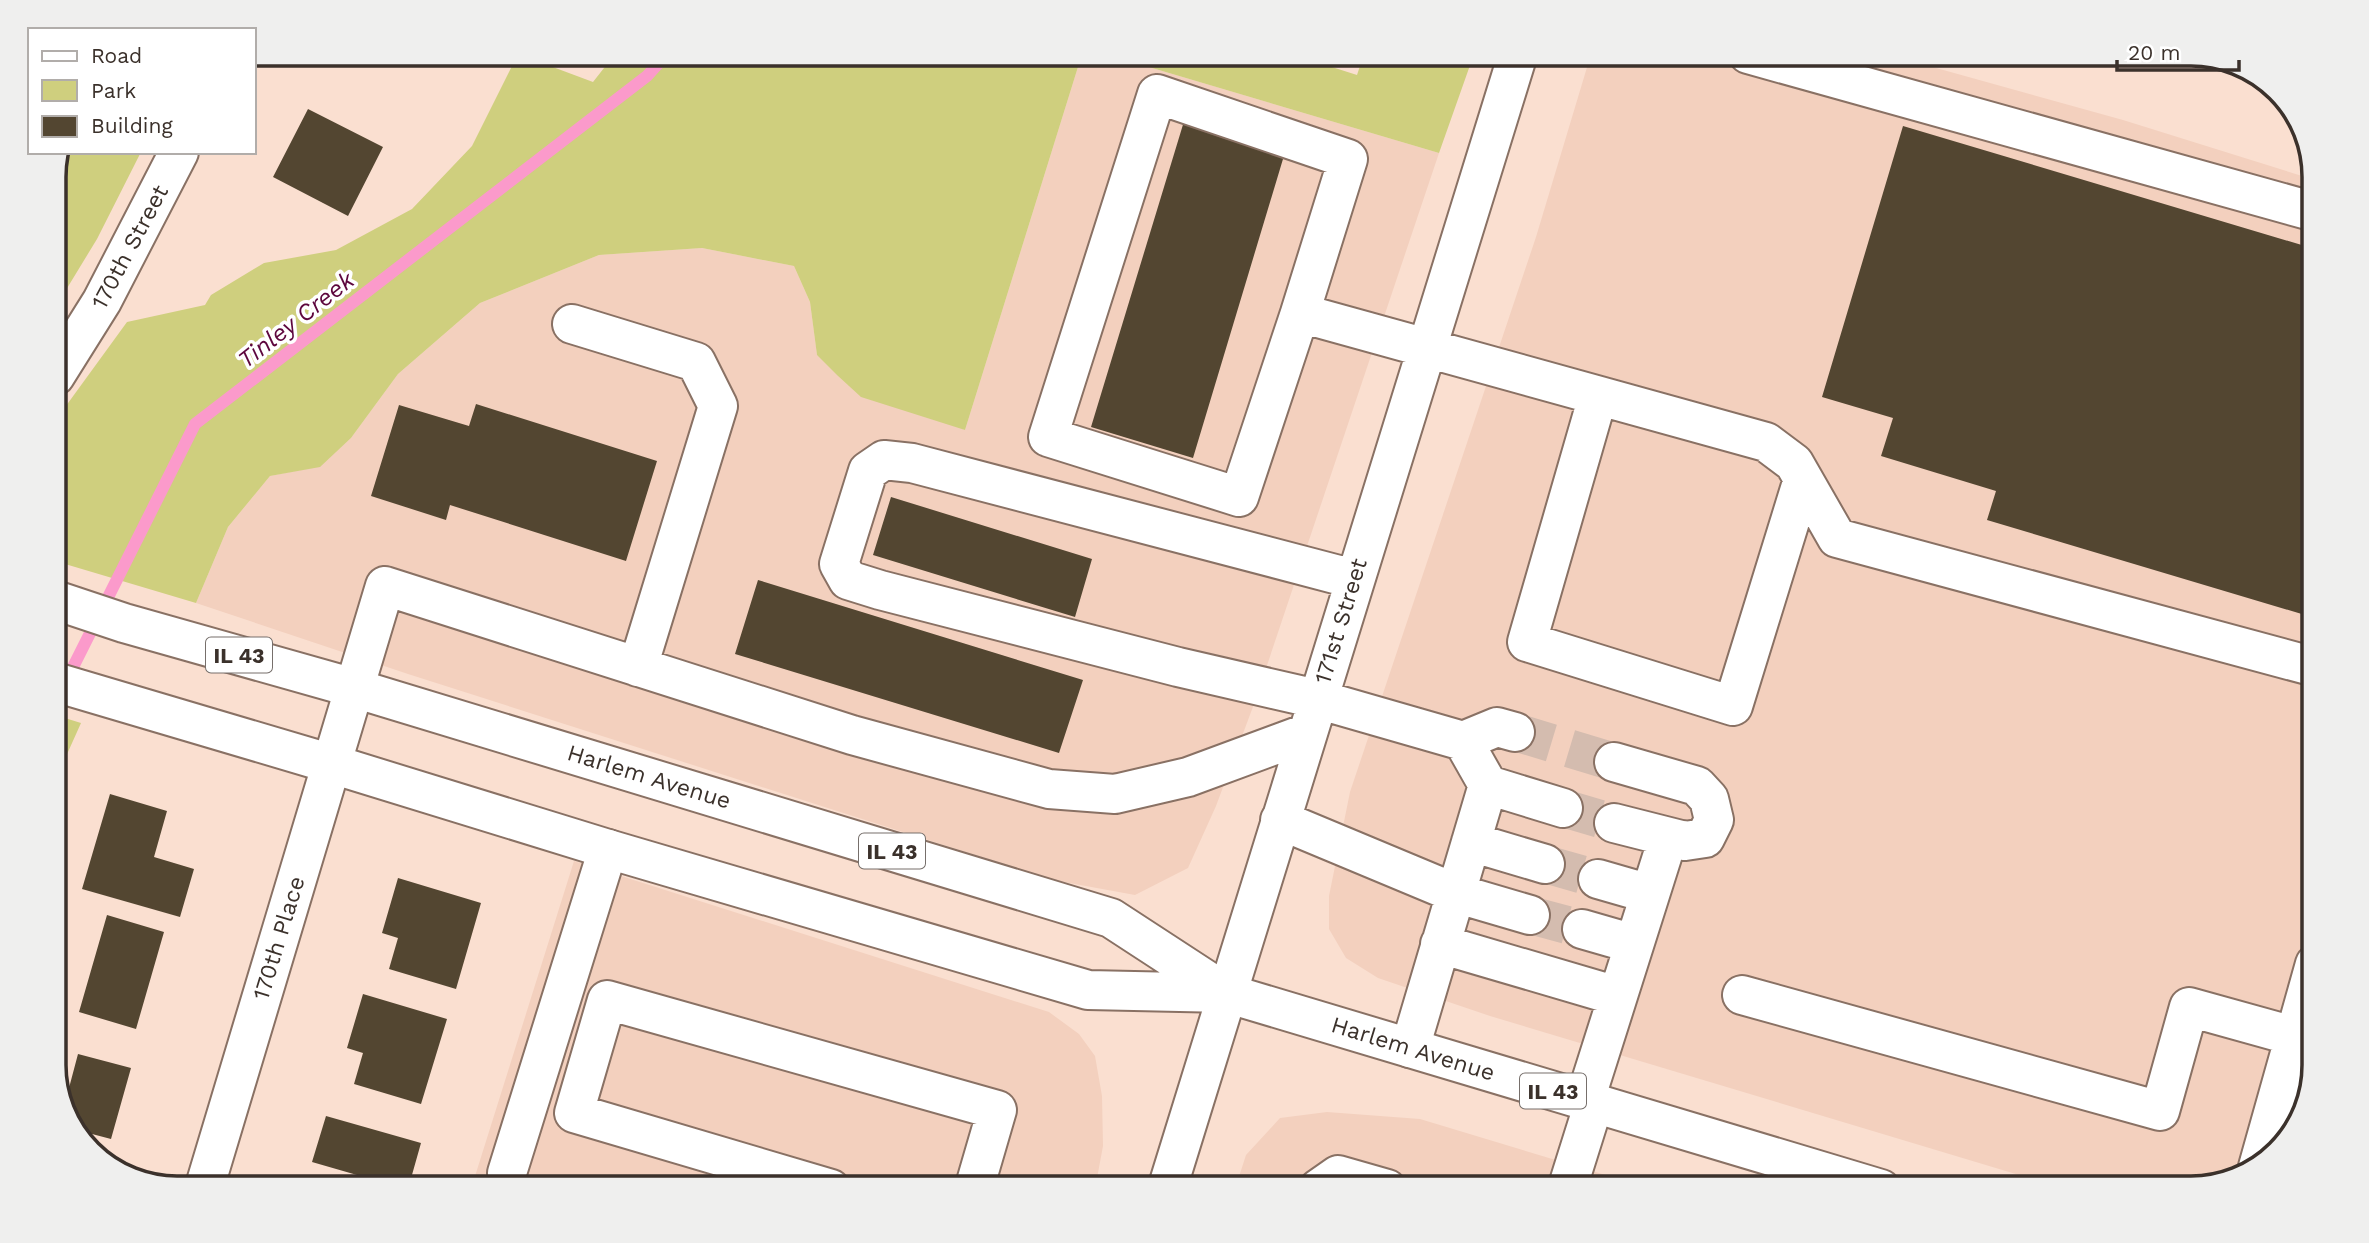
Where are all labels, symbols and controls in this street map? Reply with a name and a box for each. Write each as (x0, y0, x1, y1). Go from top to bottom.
legend (28, 28, 256, 154)
scale bar (2117, 28, 2240, 72)
text: 20 m (2128, 40, 2180, 65)
text: Road (91, 43, 142, 68)
text: Park (91, 78, 136, 103)
text: Building (91, 113, 173, 138)
street label: 170th Street (86, 180, 174, 314)
water label: Tinley Creek (232, 265, 360, 374)
street label: 171st Street (1309, 555, 1373, 687)
road number: IL 43 (206, 638, 272, 672)
street label: Harlem Avenue (564, 739, 734, 815)
road number: IL 43 (859, 834, 925, 868)
street label: 170th Place (247, 873, 311, 1003)
street label: Harlem Avenue (1328, 1011, 1498, 1087)
road number: IL 43 (1520, 1074, 1586, 1108)

